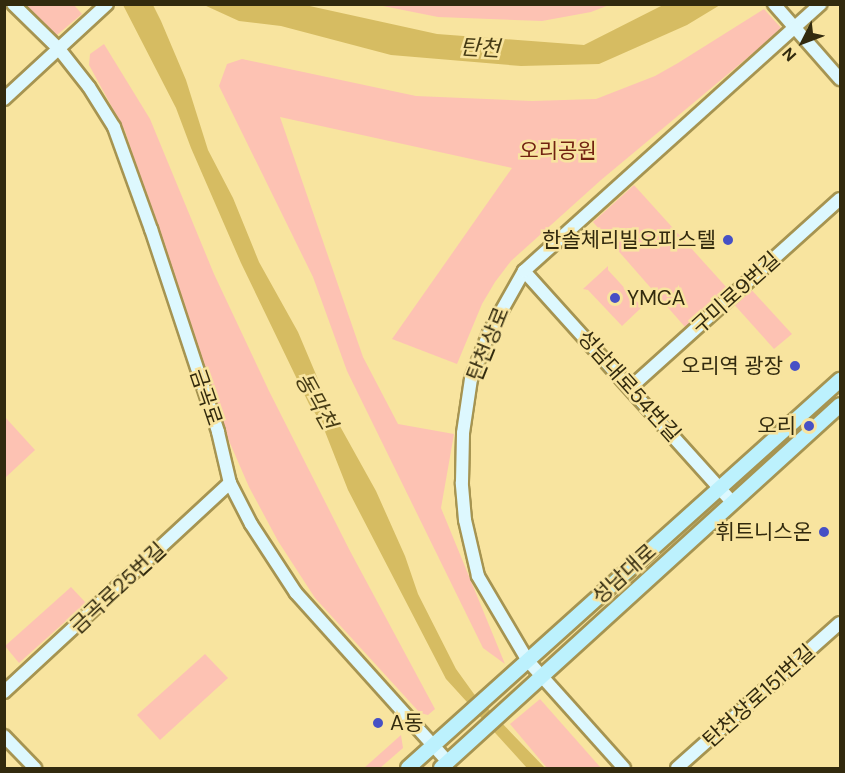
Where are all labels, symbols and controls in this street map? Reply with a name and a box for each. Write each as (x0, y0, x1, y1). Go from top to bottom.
north arrow (773, 12, 833, 72)
water label: 탄천 (459, 34, 501, 62)
text: N (778, 43, 801, 66)
park label: 오리공원 (519, 138, 597, 164)
place label: 한솔체리빌오피스텔 (542, 227, 716, 253)
marker: 한솔체리빌오피스텔 (721, 233, 735, 247)
street label: 구미로9번길 (687, 247, 785, 339)
place label: YMCA (627, 285, 685, 311)
marker: YMCA (608, 291, 622, 305)
street label: 탄천상로 (462, 303, 514, 385)
street label: 성남대로54번길 (572, 325, 686, 447)
place label: 오리역 광장 (681, 353, 783, 379)
marker: 오리역 광장 (788, 359, 802, 373)
street label: 금곡로 (185, 365, 227, 429)
water label: 동막천 (290, 368, 342, 434)
place label: 오리 (757, 413, 796, 439)
marker: 오리 (800, 417, 818, 435)
place label: 휘트니스온 (715, 519, 812, 545)
marker: 휘트니스온 (817, 525, 831, 539)
street label: 금곡로25번길 (65, 537, 171, 639)
street label: 성남대로 (587, 539, 661, 609)
street label: 탄천상로151번길 (698, 639, 820, 753)
place label: A동 (390, 710, 423, 736)
marker: A동 (371, 716, 385, 730)

